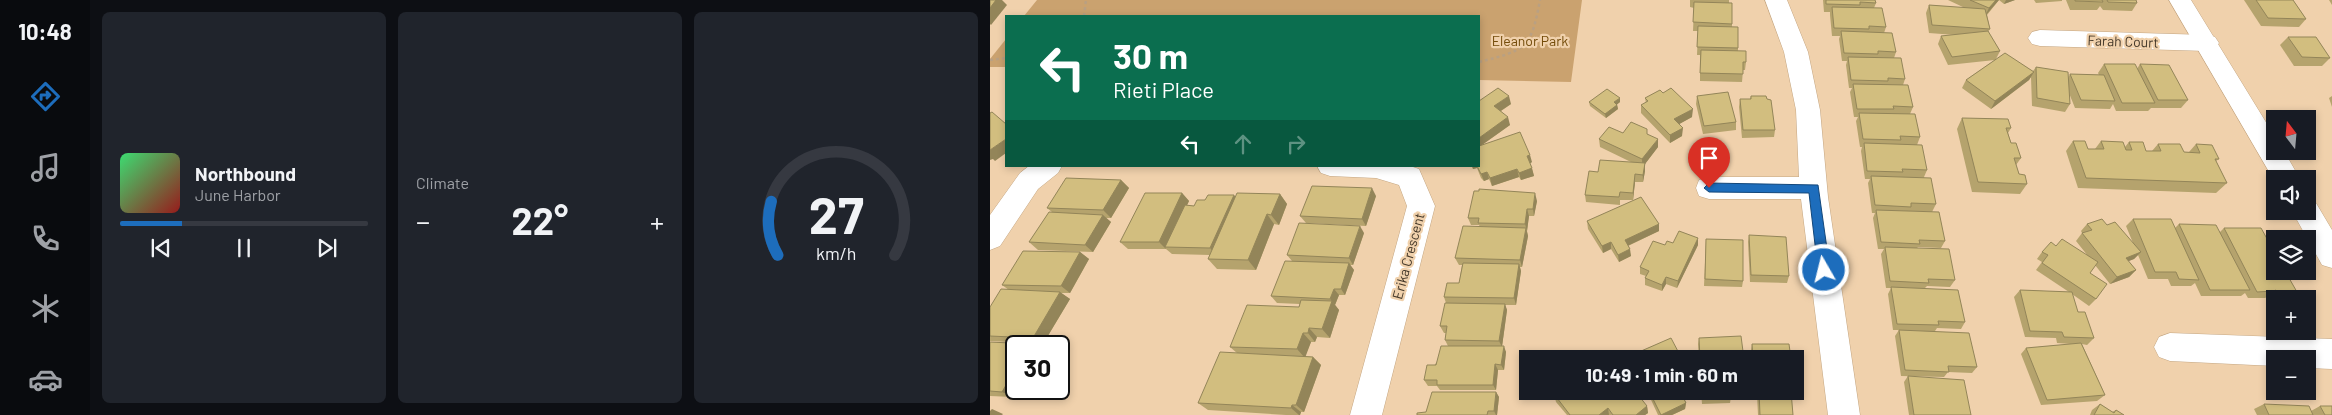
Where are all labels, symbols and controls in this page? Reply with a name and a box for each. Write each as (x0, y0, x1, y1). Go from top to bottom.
text: 10:48 (18, 18, 72, 44)
street label: Farah Court (2087, 31, 2159, 51)
park label: Eleanor Park (1492, 32, 1568, 49)
text: 30 m (1113, 34, 1188, 76)
icon: left (1030, 35, 1095, 100)
text: Rieti Place (1113, 76, 1214, 102)
icon: directions (28, 79, 63, 114)
north arrow (2266, 110, 2316, 160)
map controls (2266, 110, 2316, 400)
icon: left (1176, 130, 1204, 158)
icon: ahead (1229, 130, 1257, 158)
icon: right (1282, 130, 1310, 158)
pin (1688, 137, 1730, 188)
icon: arrive (1695, 144, 1723, 172)
icon: music (28, 150, 63, 185)
text: Northbound (195, 162, 296, 185)
button: sound (2266, 170, 2316, 220)
text: Climate (416, 173, 469, 192)
text: 27 (809, 182, 864, 244)
text: June Harbor (195, 185, 281, 204)
text: 22° (512, 197, 568, 243)
text: − (416, 204, 430, 238)
text: + (650, 204, 664, 238)
street label: Erika Crescent (1388, 211, 1428, 301)
icon: phone (28, 221, 63, 256)
button: layers (2266, 230, 2316, 280)
icon: previous (147, 234, 175, 262)
icon: pause (230, 234, 258, 262)
icon: next (313, 234, 341, 262)
text: km/h (816, 242, 856, 264)
position arrow (1797, 243, 1849, 295)
button: + (2266, 290, 2316, 340)
icon: climate (28, 291, 63, 326)
speed limit sign: 30 (1005, 335, 1070, 400)
button: − (2266, 350, 2316, 400)
icon: car (28, 362, 63, 397)
text: 10:49 · 1 min · 60 m (1585, 363, 1738, 386)

